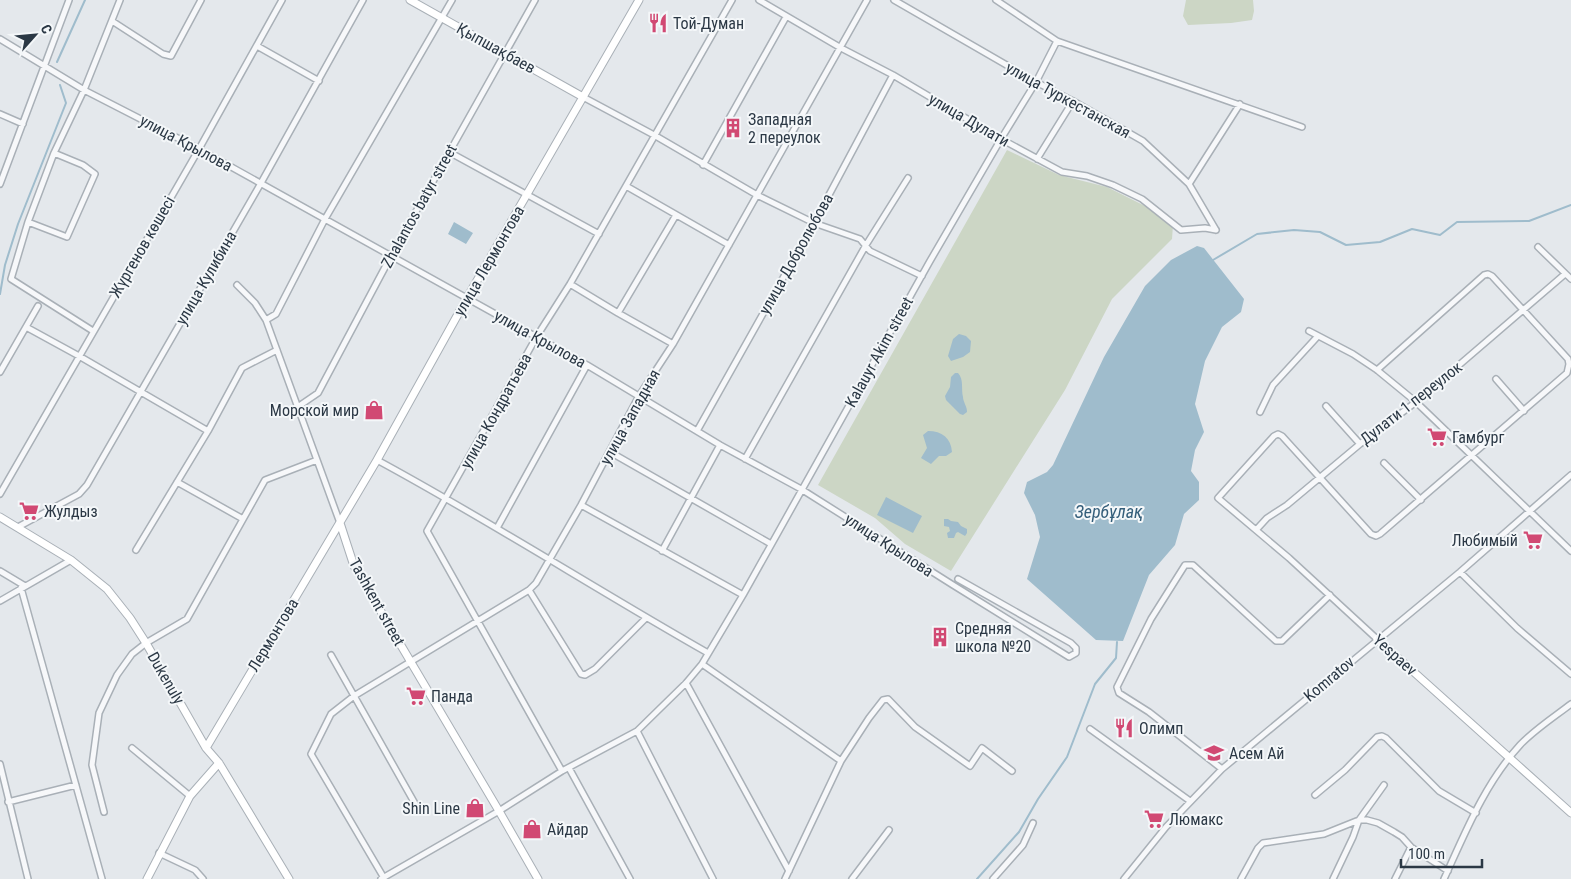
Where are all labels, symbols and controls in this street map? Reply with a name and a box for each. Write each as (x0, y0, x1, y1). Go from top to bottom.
north arrow (10, 10, 60, 60)
restaurant icon: Той-Думан (647, 12, 669, 34)
place label: Той-Думан (673, 14, 744, 33)
street label: Қыпшақбаев (453, 19, 539, 77)
text: С (38, 22, 56, 36)
street label: улица Туркестанская (1002, 58, 1134, 142)
street label: улица Дулати (925, 89, 1013, 151)
place label: Западная 2 переулок (748, 110, 821, 147)
street label: улица Крылова (137, 111, 235, 175)
building icon: Западная 2 переулок (722, 117, 744, 139)
street label: Zhalantos batyr street (377, 141, 461, 271)
street label: улица Добролюбова (755, 190, 837, 318)
street label: Жүргенов көшесі (105, 193, 179, 301)
street label: улица Лермонтова (450, 202, 528, 320)
street label: улица Кулибина (171, 228, 241, 328)
street label: Kalauyr Akim street (841, 293, 917, 410)
street label: улица Крылова (491, 306, 589, 372)
street label: улица Кондратьева (456, 350, 536, 472)
street label: Дулати 1 переулок (1356, 357, 1466, 449)
street label: улица Западная (596, 366, 664, 468)
shop icon: Морской мир (363, 399, 385, 421)
place label: Морской мир (270, 401, 359, 420)
supermarket icon: Гамбург (1426, 426, 1448, 448)
place label: Гамбург (1452, 428, 1504, 447)
supermarket icon: Жулдыз (18, 500, 40, 522)
water label: Зербұлақ (1075, 501, 1143, 522)
place label: Жулдыз (44, 502, 98, 521)
street label: улица Крылова (841, 509, 937, 581)
supermarket icon: Любимый (1522, 529, 1544, 551)
place label: Любимый (1452, 531, 1518, 550)
street label: Tashkent street (345, 555, 409, 649)
street label: Лермонтова (244, 595, 302, 675)
place label: Средняя школа №20 (955, 619, 1031, 656)
building icon: Средняя школа №20 (929, 626, 951, 648)
street label: Yespaev (1369, 630, 1421, 680)
street label: Dukenuly (143, 648, 189, 708)
street label: Komratov (1300, 652, 1358, 706)
supermarket icon: Панда (405, 685, 427, 707)
place label: Панда (431, 687, 473, 706)
restaurant icon: Олимп (1113, 717, 1135, 739)
place label: Олимп (1139, 719, 1183, 738)
school or university icon: Асем Ай (1203, 742, 1225, 764)
place label: Асем Ай (1229, 744, 1285, 763)
shop icon: Shin Line (464, 797, 486, 819)
place label: Shin Line (402, 799, 460, 818)
supermarket icon: Люмакс (1143, 808, 1165, 830)
place label: Люмакс (1169, 810, 1223, 829)
shop icon: Айдар (521, 818, 543, 840)
place label: Айдар (547, 820, 589, 839)
scale bar (1401, 836, 1482, 868)
text: 100 m (1408, 845, 1445, 863)

